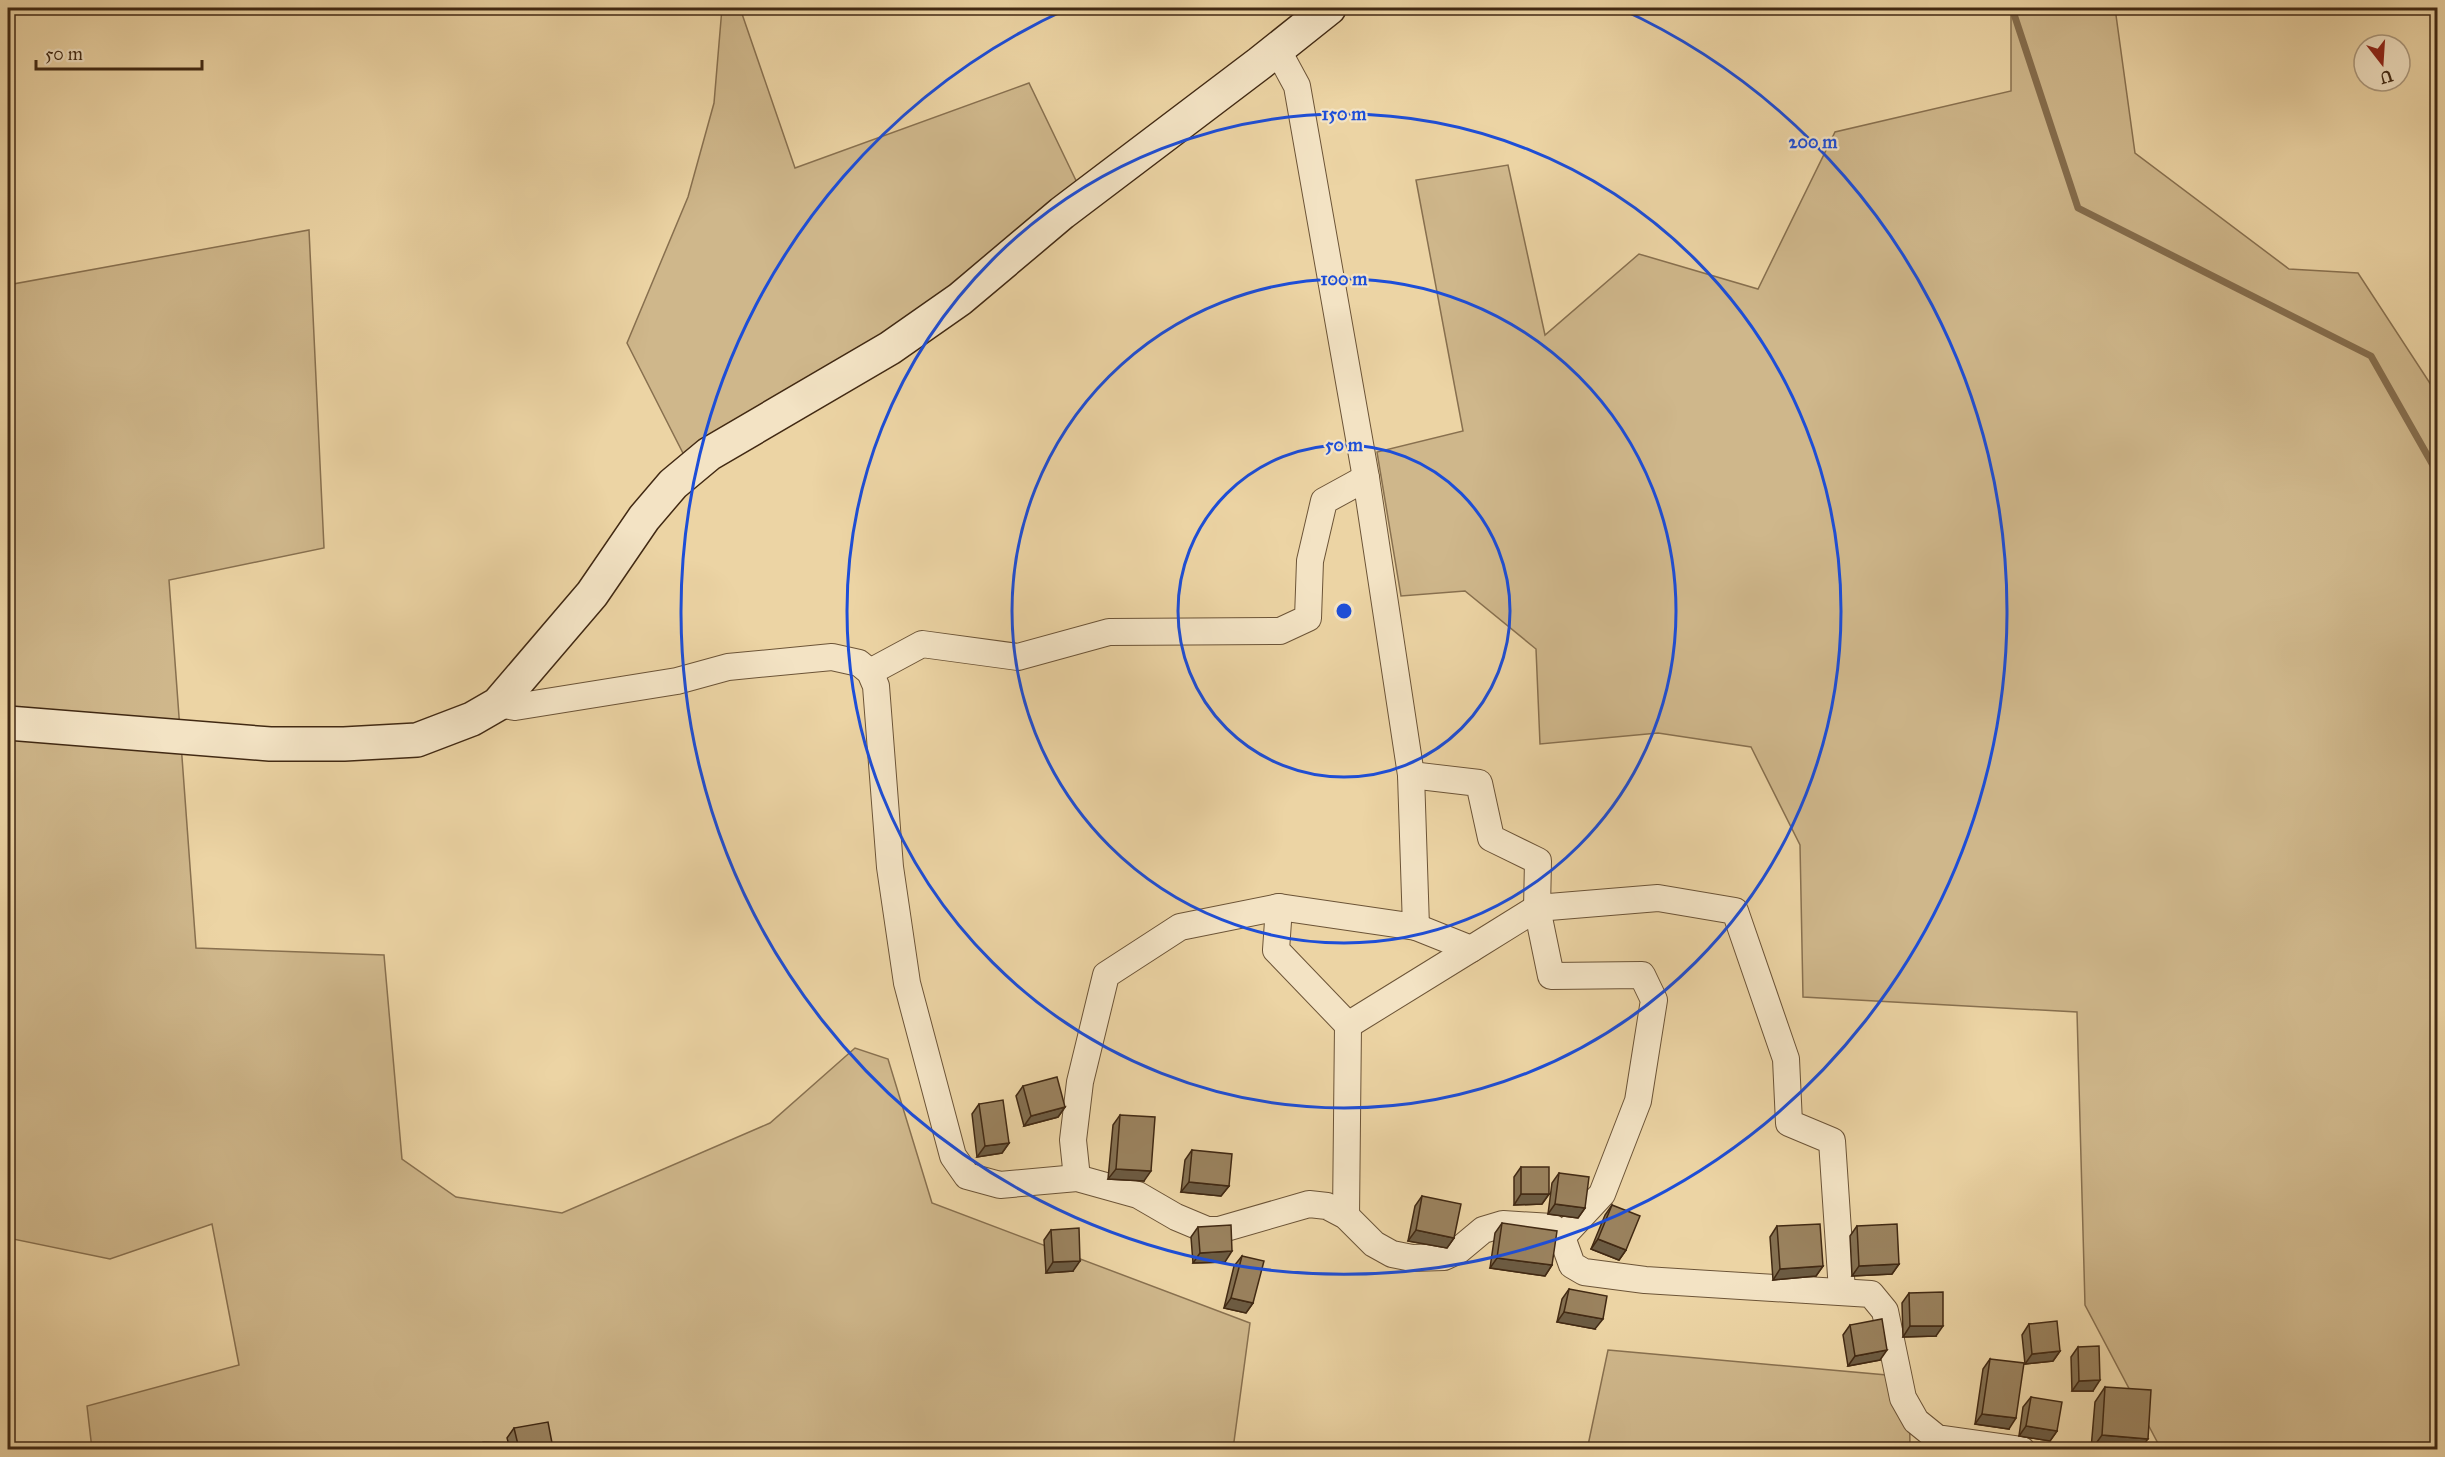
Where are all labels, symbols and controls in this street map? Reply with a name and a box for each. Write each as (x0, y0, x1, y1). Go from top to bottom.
scale bar (36, 33, 202, 71)
north arrow (2352, 33, 2412, 93)
text: 50 m (45, 43, 83, 65)
text: U (2377, 66, 2395, 88)
text: 150 m (1322, 103, 1367, 125)
text: 200 m (1789, 131, 1838, 153)
text: 100 m (1321, 268, 1368, 290)
text: 50 m (1325, 434, 1364, 456)
centre of rings (1334, 601, 1354, 621)

